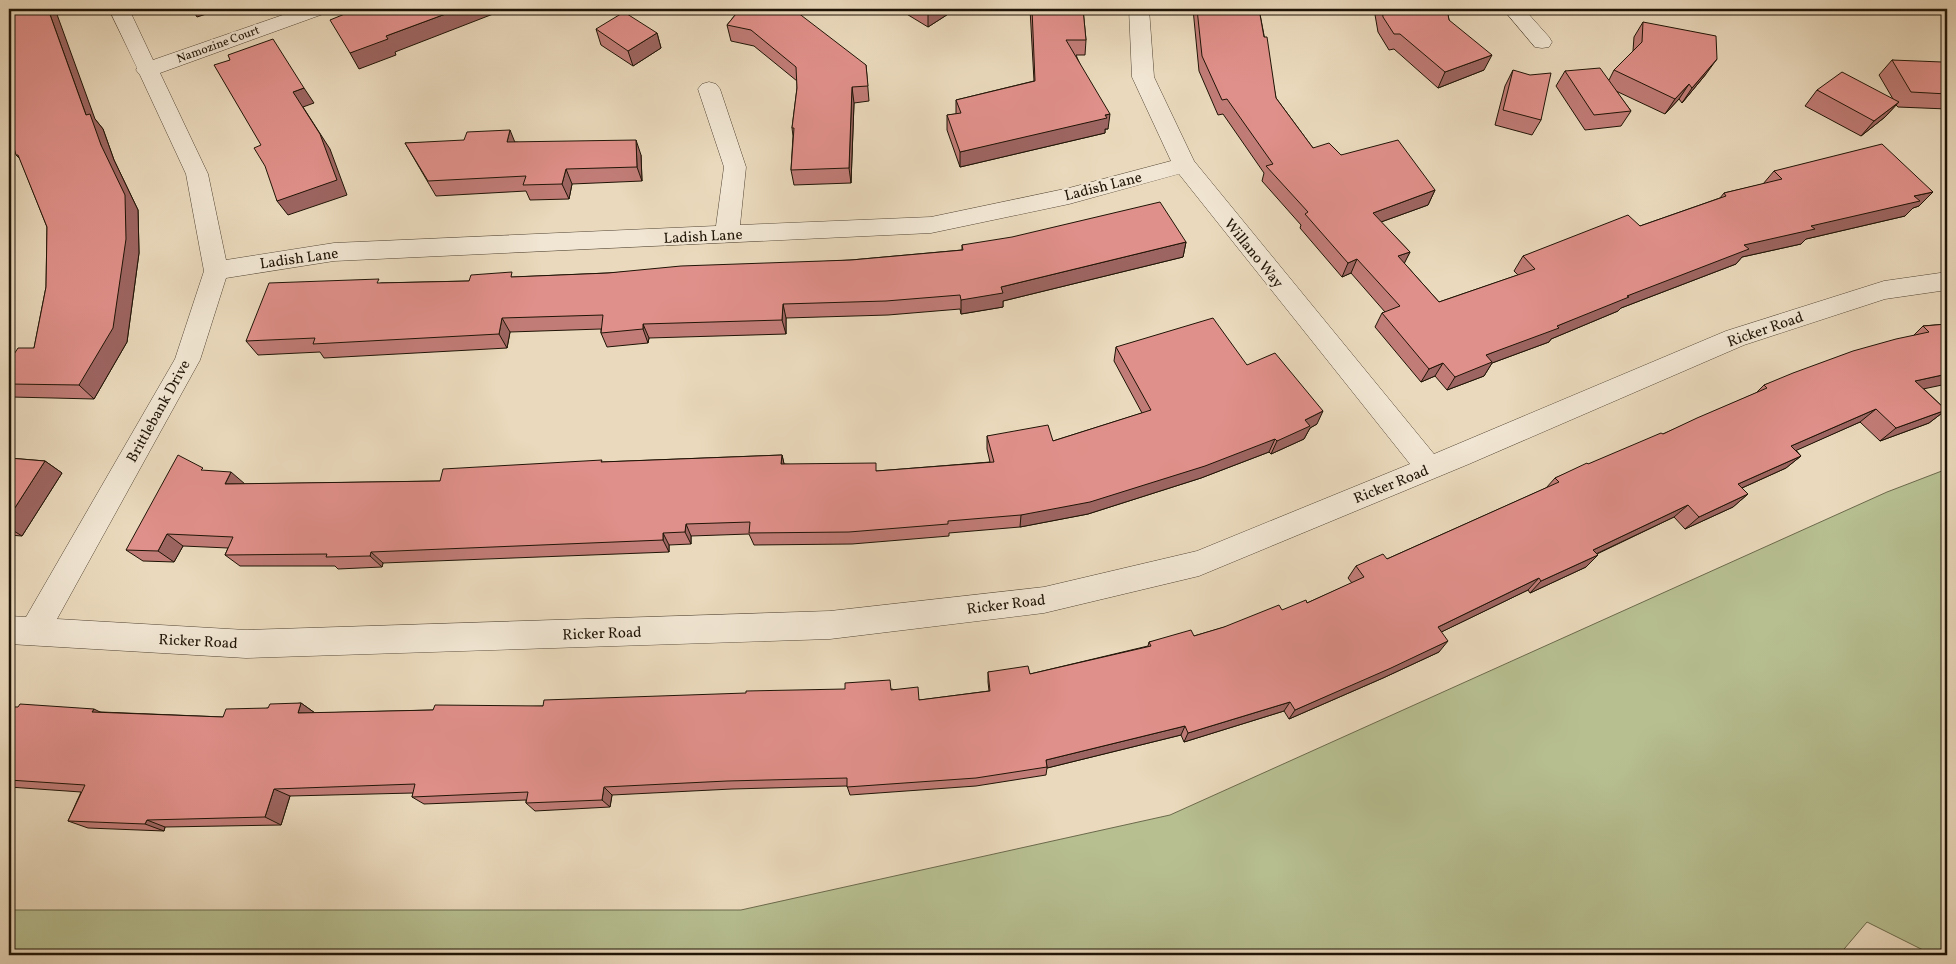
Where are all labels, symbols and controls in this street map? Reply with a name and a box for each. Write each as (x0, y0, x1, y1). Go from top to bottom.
street label: Namozine Court (175, 23, 262, 67)
street label: Ladish Lane (1062, 168, 1144, 207)
street label: Willano Way (1218, 215, 1287, 293)
street label: Ladish Lane (663, 225, 743, 250)
street label: Ladish Lane (259, 244, 340, 275)
street label: Ricker Road (1725, 308, 1806, 353)
street label: Brittlebank Drive (122, 357, 196, 467)
street label: Ricker Road (1351, 461, 1432, 510)
street label: Ricker Road (966, 590, 1047, 621)
street label: Ricker Road (562, 623, 642, 646)
street label: Ricker Road (158, 630, 238, 655)

